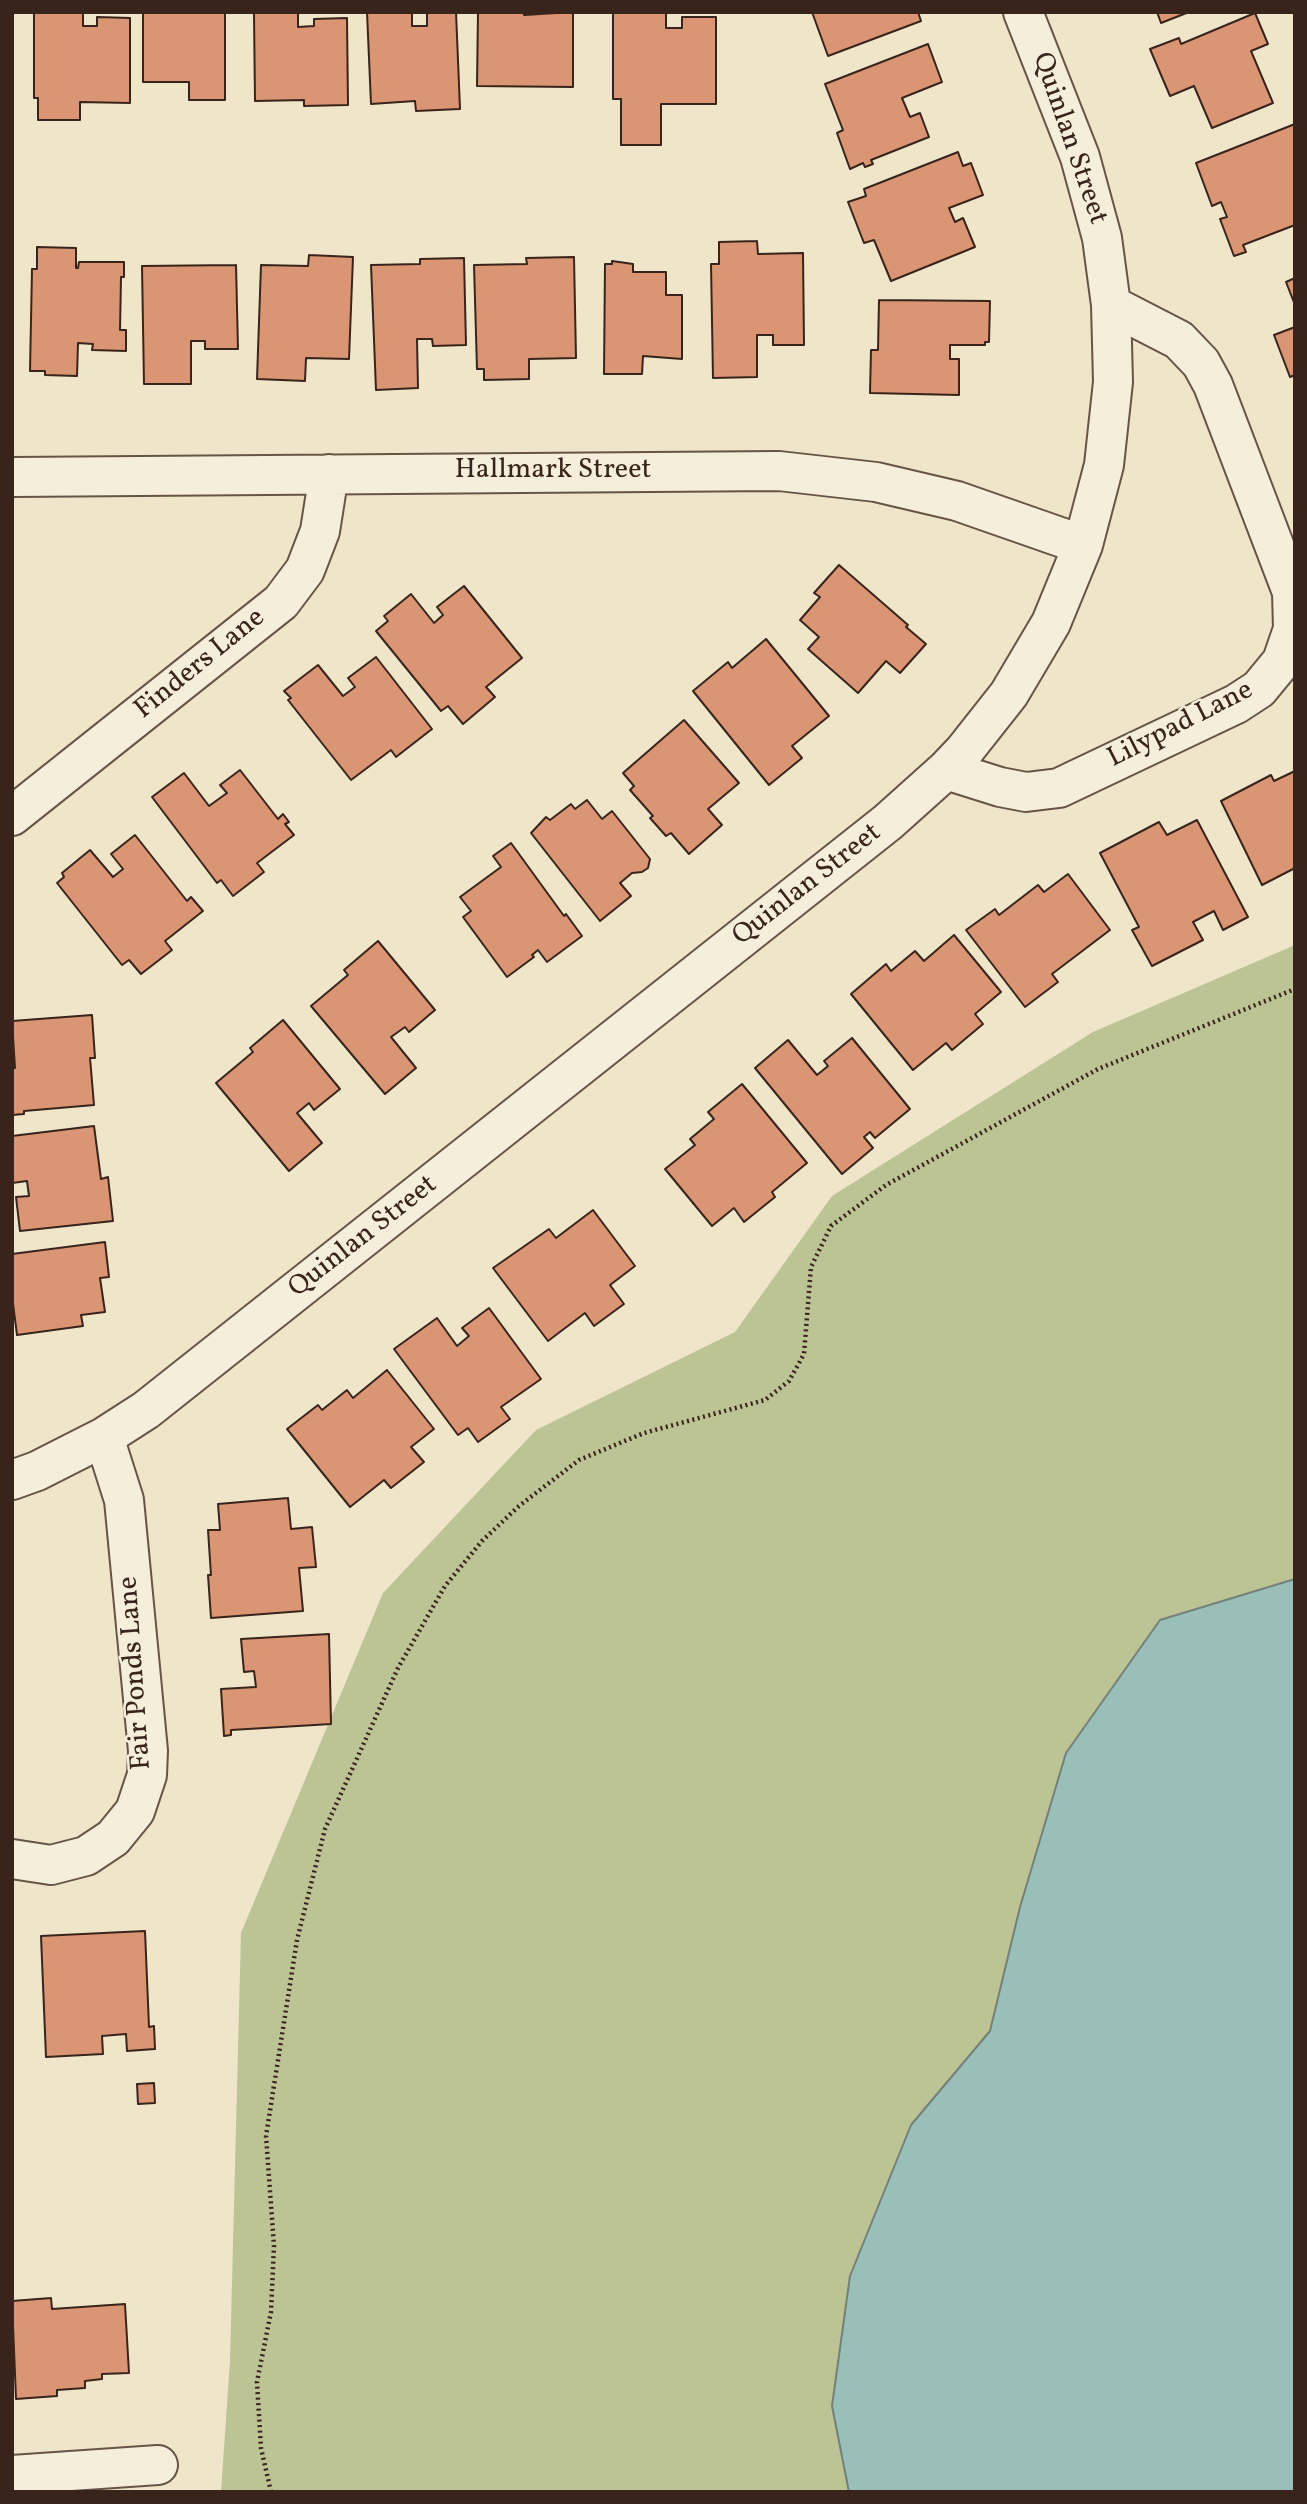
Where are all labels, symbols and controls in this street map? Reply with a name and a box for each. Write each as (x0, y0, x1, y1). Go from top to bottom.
street label: Quinlan Street (1023, 49, 1113, 229)
street label: Hallmark Street (455, 455, 651, 489)
street label: Finders Lane (129, 602, 273, 728)
street label: Lilypad Lane (1103, 675, 1259, 777)
street label: Quinlan Street (727, 818, 889, 954)
street label: Quinlan Street (283, 1170, 445, 1306)
street label: Fair Ponds Lane (113, 1575, 161, 1771)

